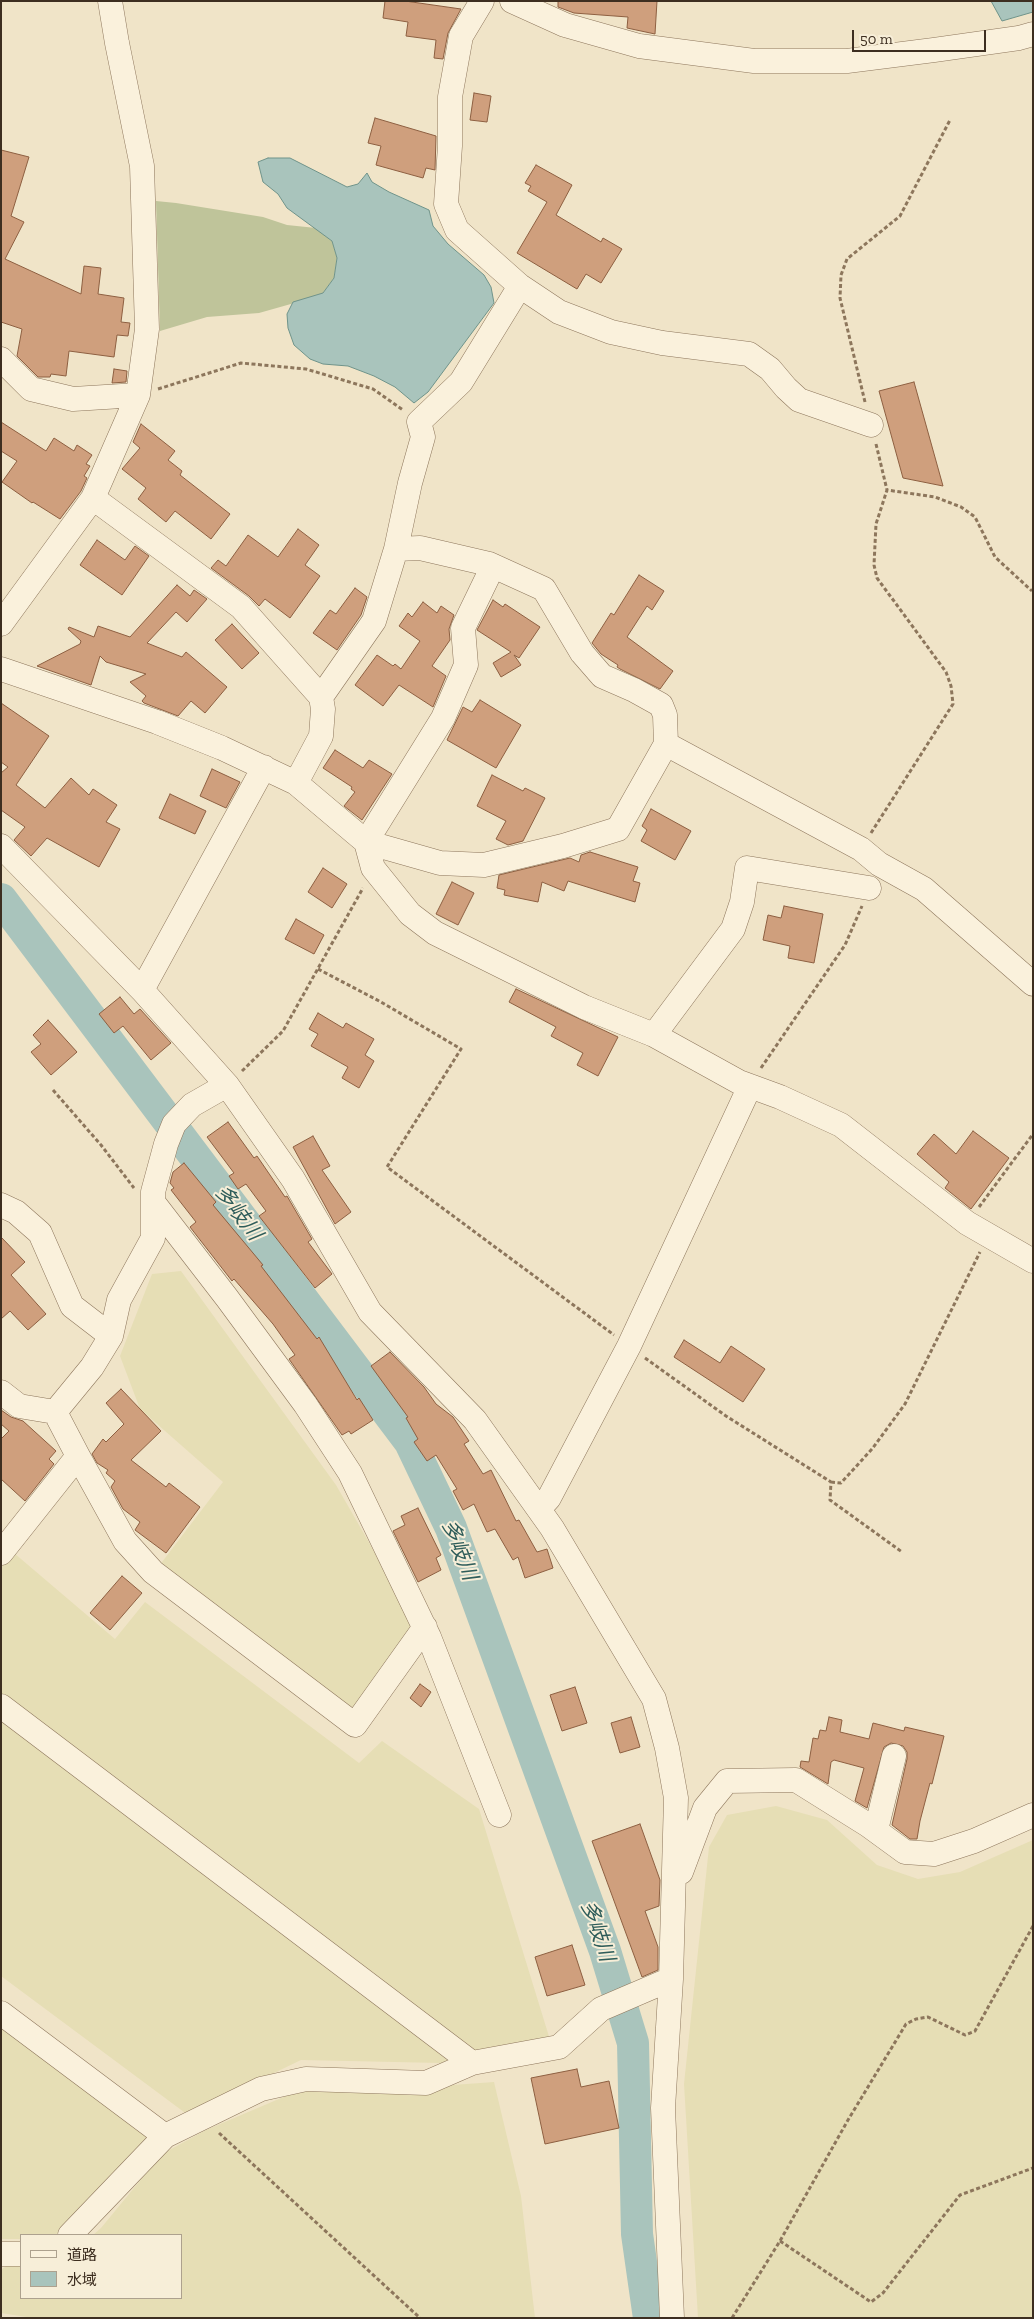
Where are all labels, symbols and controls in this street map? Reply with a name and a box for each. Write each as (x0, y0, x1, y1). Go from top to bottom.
scale bar (854, 20, 988, 52)
text: 50 m (860, 30, 893, 48)
water label: 多岐川 (209, 1180, 267, 1246)
water label: 多岐川 (436, 1516, 482, 1584)
water label: 多岐川 (575, 1897, 619, 1965)
legend (20, 2234, 182, 2299)
text: 道路 (67, 2246, 97, 2264)
text: 水域 (67, 2271, 97, 2289)

